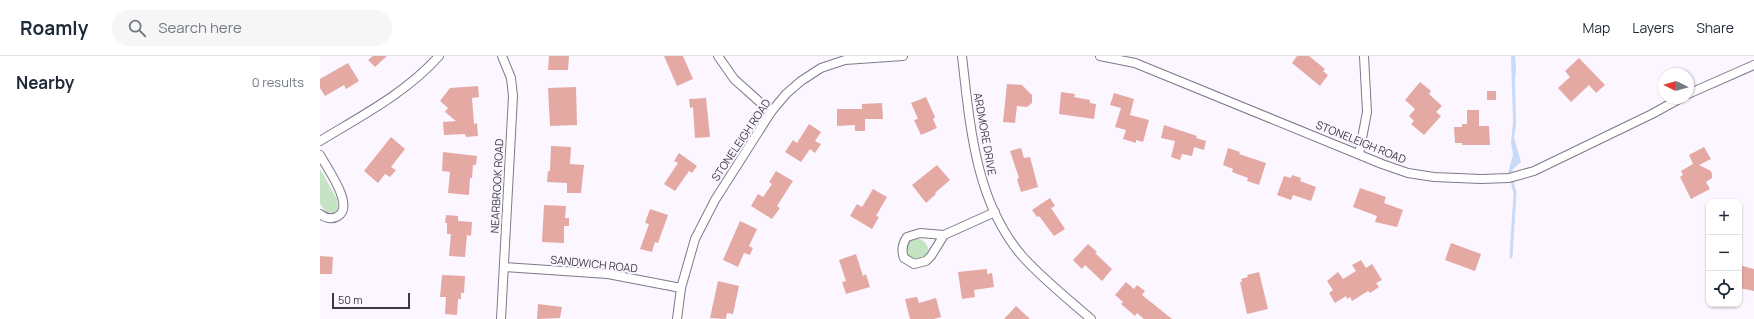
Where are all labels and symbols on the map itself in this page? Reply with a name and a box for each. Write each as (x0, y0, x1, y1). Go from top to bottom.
north arrow (1658, 68, 1694, 104)
street label: ARDMORE DRIVE (971, 91, 1000, 176)
street label: STONELEIGH ROAD (708, 96, 774, 184)
street label: STONELEIGH ROAD (1314, 117, 1409, 166)
street label: NEARBROOK ROAD (487, 138, 506, 234)
street label: SANDWICH ROAD (550, 251, 639, 276)
scale bar (332, 291, 410, 310)

